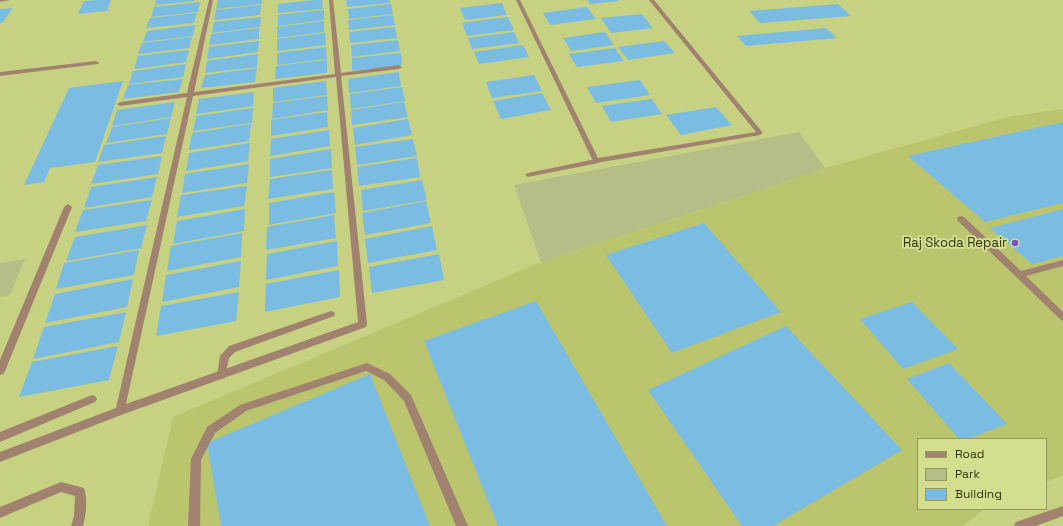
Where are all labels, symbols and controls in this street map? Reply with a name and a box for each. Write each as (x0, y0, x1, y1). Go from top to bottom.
place label: Raj Skoda Repair (903, 235, 1007, 251)
marker: Raj Skoda Repair (1010, 238, 1020, 248)
legend (917, 438, 1047, 510)
text: Road (955, 446, 984, 462)
text: Park (955, 466, 980, 482)
text: Building (955, 486, 1002, 502)

